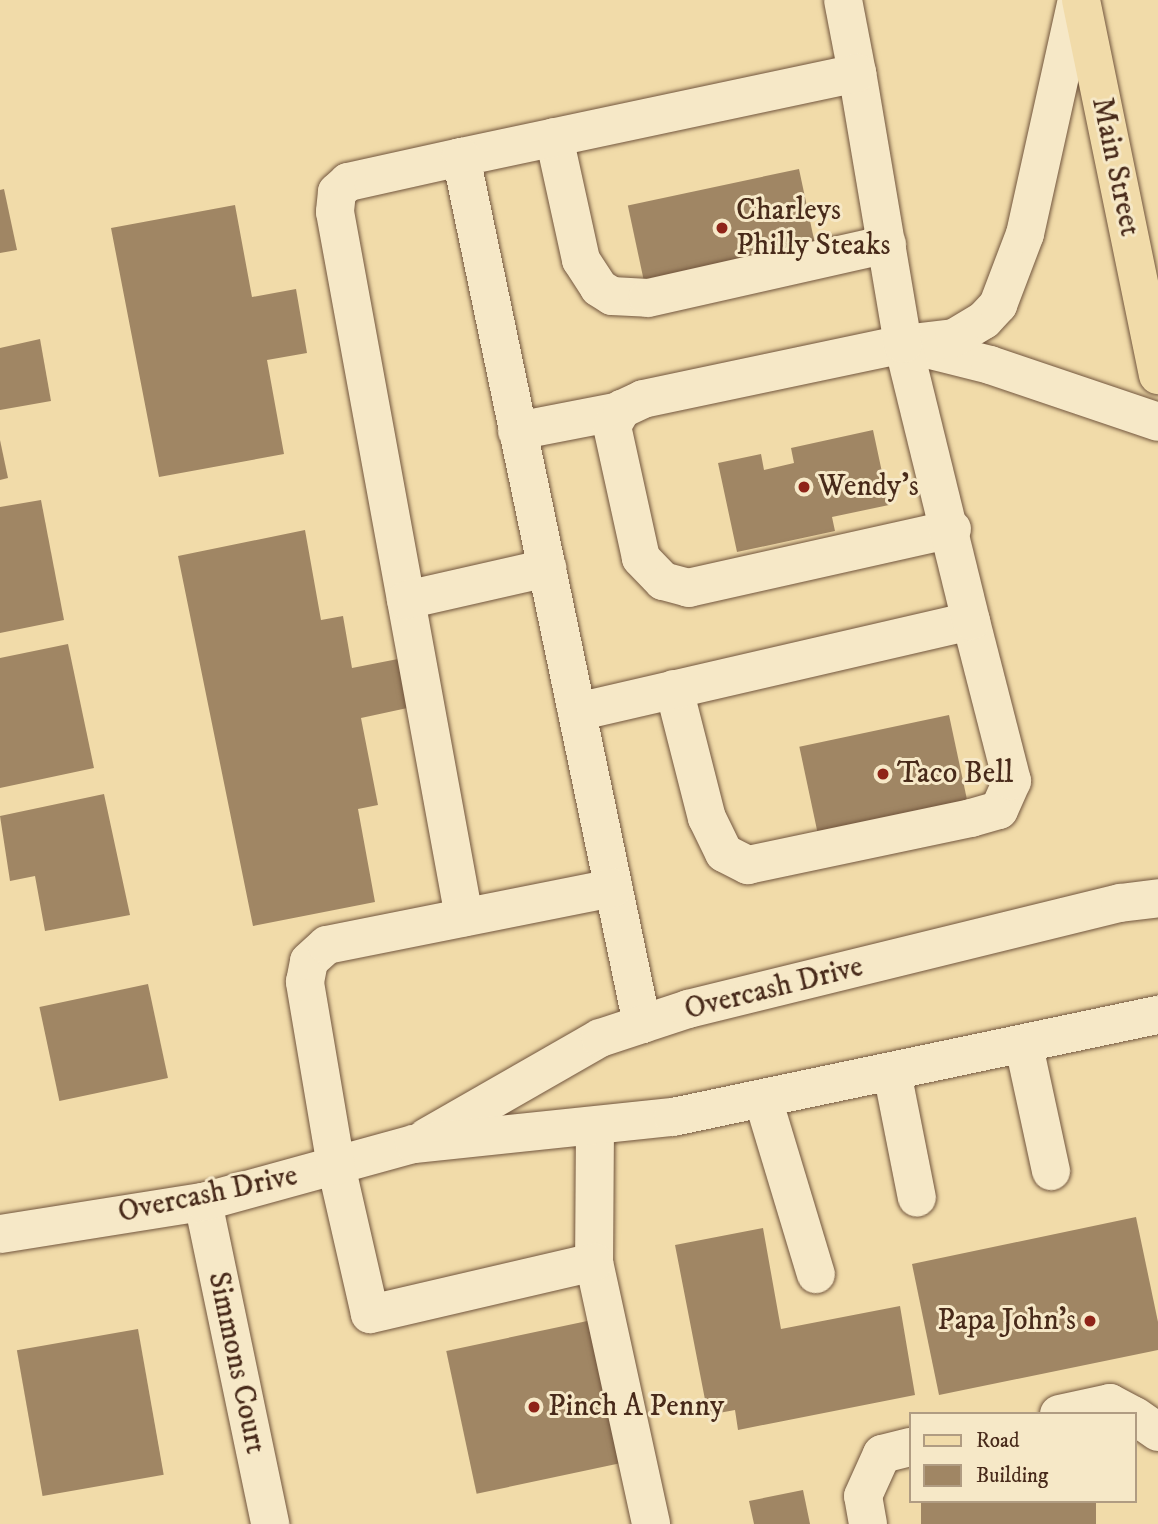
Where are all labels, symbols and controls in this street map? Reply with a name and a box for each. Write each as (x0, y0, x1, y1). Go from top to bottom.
street label: Main Street (1083, 94, 1147, 240)
place label: Charleys Philly Steaks (736, 193, 891, 264)
marker: Charleys Philly Steaks (714, 220, 730, 236)
place label: Wendy's (818, 469, 919, 505)
marker: Wendy's (796, 479, 812, 495)
place label: Taco Bell (897, 756, 1013, 792)
marker: Taco Bell (875, 766, 891, 782)
street label: Overcash Drive (681, 949, 867, 1029)
street label: Overcash Drive (115, 1158, 301, 1232)
street label: Simmons Court (199, 1269, 273, 1457)
place label: Papa John's (937, 1303, 1076, 1339)
marker: Papa John's (1082, 1313, 1098, 1329)
place label: Pinch A Penny (548, 1389, 724, 1425)
marker: Pinch A Penny (526, 1399, 542, 1415)
legend (909, 1412, 1137, 1503)
text: Road (976, 1428, 1020, 1454)
text: Building (976, 1463, 1048, 1489)

